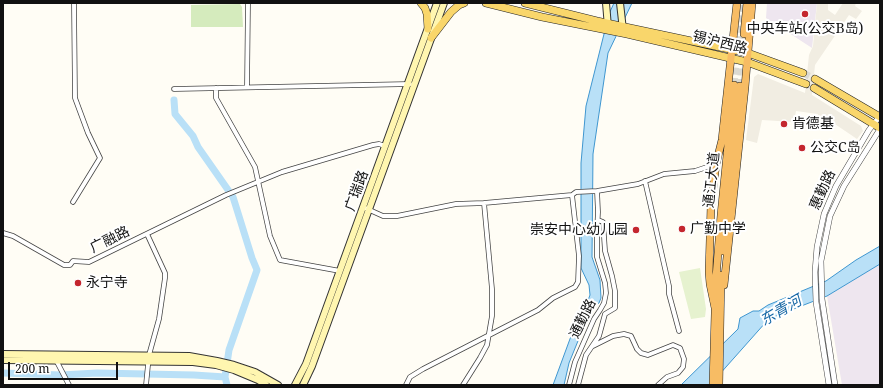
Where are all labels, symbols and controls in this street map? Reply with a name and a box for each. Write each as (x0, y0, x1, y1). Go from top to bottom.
marker: 中央车站(公交B岛) (800, 9, 810, 19)
place label: 中央车站(公交B岛) (747, 21, 863, 37)
street label: 锡沪西路 (691, 28, 749, 58)
place label: 肯德基 (792, 116, 834, 132)
marker: 肯德基 (779, 119, 789, 129)
place label: 公交C岛 (810, 140, 861, 156)
marker: 公交C岛 (797, 143, 807, 153)
street label: 通江大道 (701, 151, 723, 209)
street label: 惠勤路 (807, 167, 839, 213)
street label: 广瑞路 (342, 168, 372, 214)
place label: 广勤中学 (690, 221, 746, 237)
place label: 崇安中心幼儿园 (530, 222, 628, 238)
street label: 广融路 (87, 223, 133, 257)
marker: 广勤中学 (677, 224, 687, 234)
marker: 崇安中心幼儿园 (631, 225, 641, 235)
place label: 永宁寺 (86, 275, 128, 291)
marker: 永宁寺 (73, 278, 83, 288)
water label: 东青河 (757, 292, 805, 330)
street label: 通勤路 (566, 296, 600, 342)
scale bar (10, 354, 120, 380)
text: 200 m (15, 360, 50, 377)

